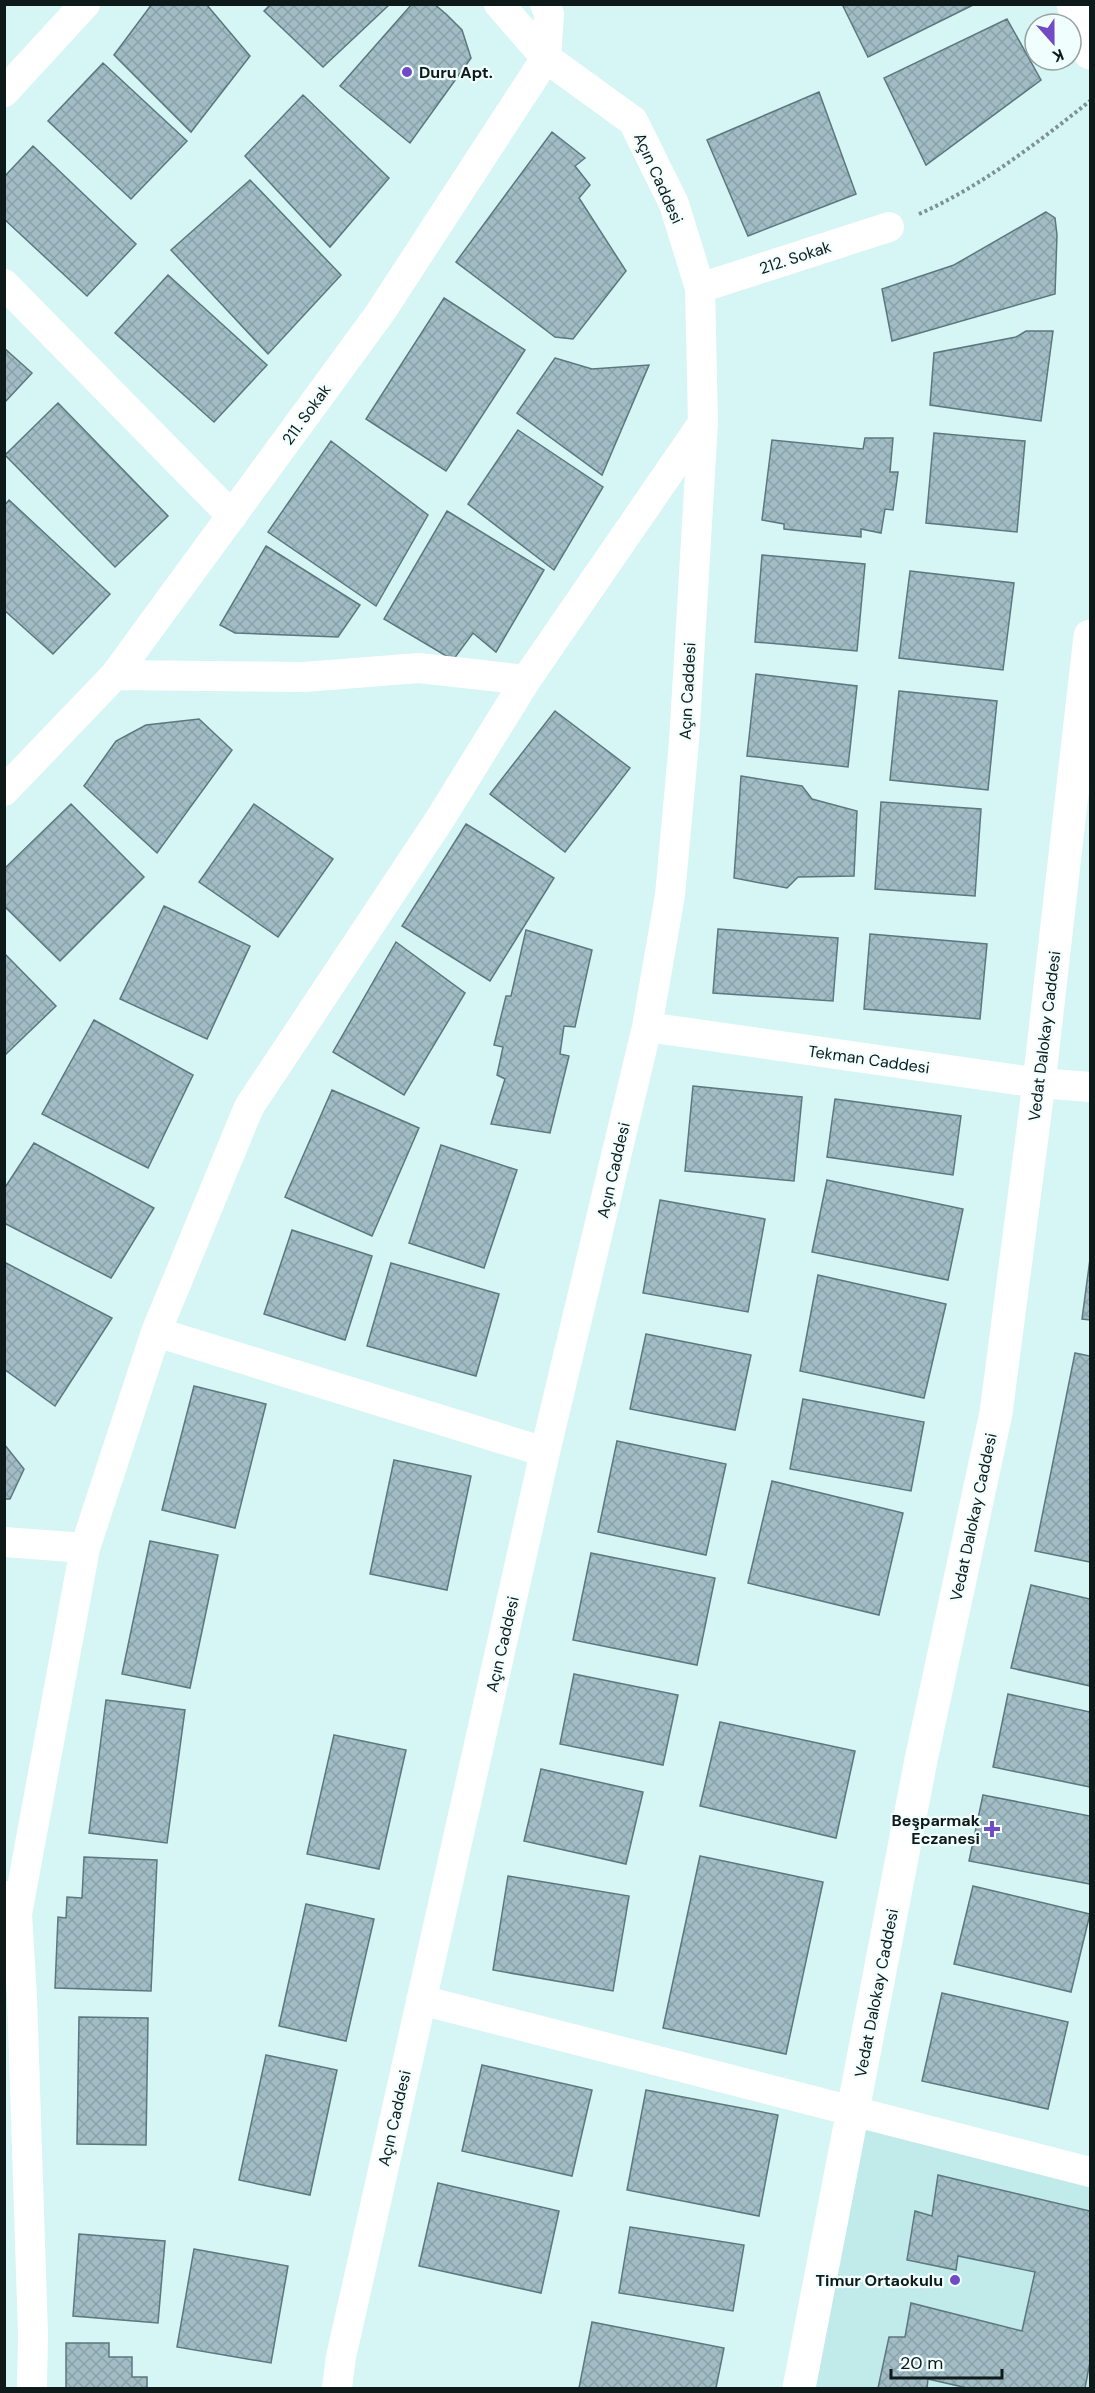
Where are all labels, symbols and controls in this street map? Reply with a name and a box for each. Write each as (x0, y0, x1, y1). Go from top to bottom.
north arrow (1023, 12, 1083, 72)
text: K (1049, 44, 1067, 67)
place label: Duru Apt. (419, 62, 493, 83)
marker: Duru Apt. (400, 65, 414, 79)
street label: Açın Caddesi (629, 129, 688, 227)
street label: 212. Sokak (757, 236, 834, 279)
street label: 211. Sokak (277, 380, 336, 449)
street label: Açın Caddesi (674, 642, 701, 740)
street label: Vedat Dalokay Caddesi (1024, 950, 1065, 1122)
street label: Tekman Caddesi (807, 1041, 931, 1078)
street label: Açın Caddesi (592, 1120, 635, 1220)
street label: Vedat Dalokay Caddesi (945, 1431, 1002, 1603)
street label: Açın Caddesi (481, 1594, 524, 1694)
place label: Beşparmak Eczanesi (892, 1810, 981, 1849)
marker: Beşparmak Eczanesi (985, 1822, 999, 1836)
street label: Vedat Dalokay Caddesi (850, 1907, 903, 2079)
street label: Açın Caddesi (373, 2068, 416, 2168)
place label: Timur Ortaokulu (815, 2270, 943, 2291)
marker: Timur Ortaokulu (948, 2273, 962, 2287)
scale bar (891, 2342, 1002, 2380)
text: 20 m (900, 2351, 943, 2375)

